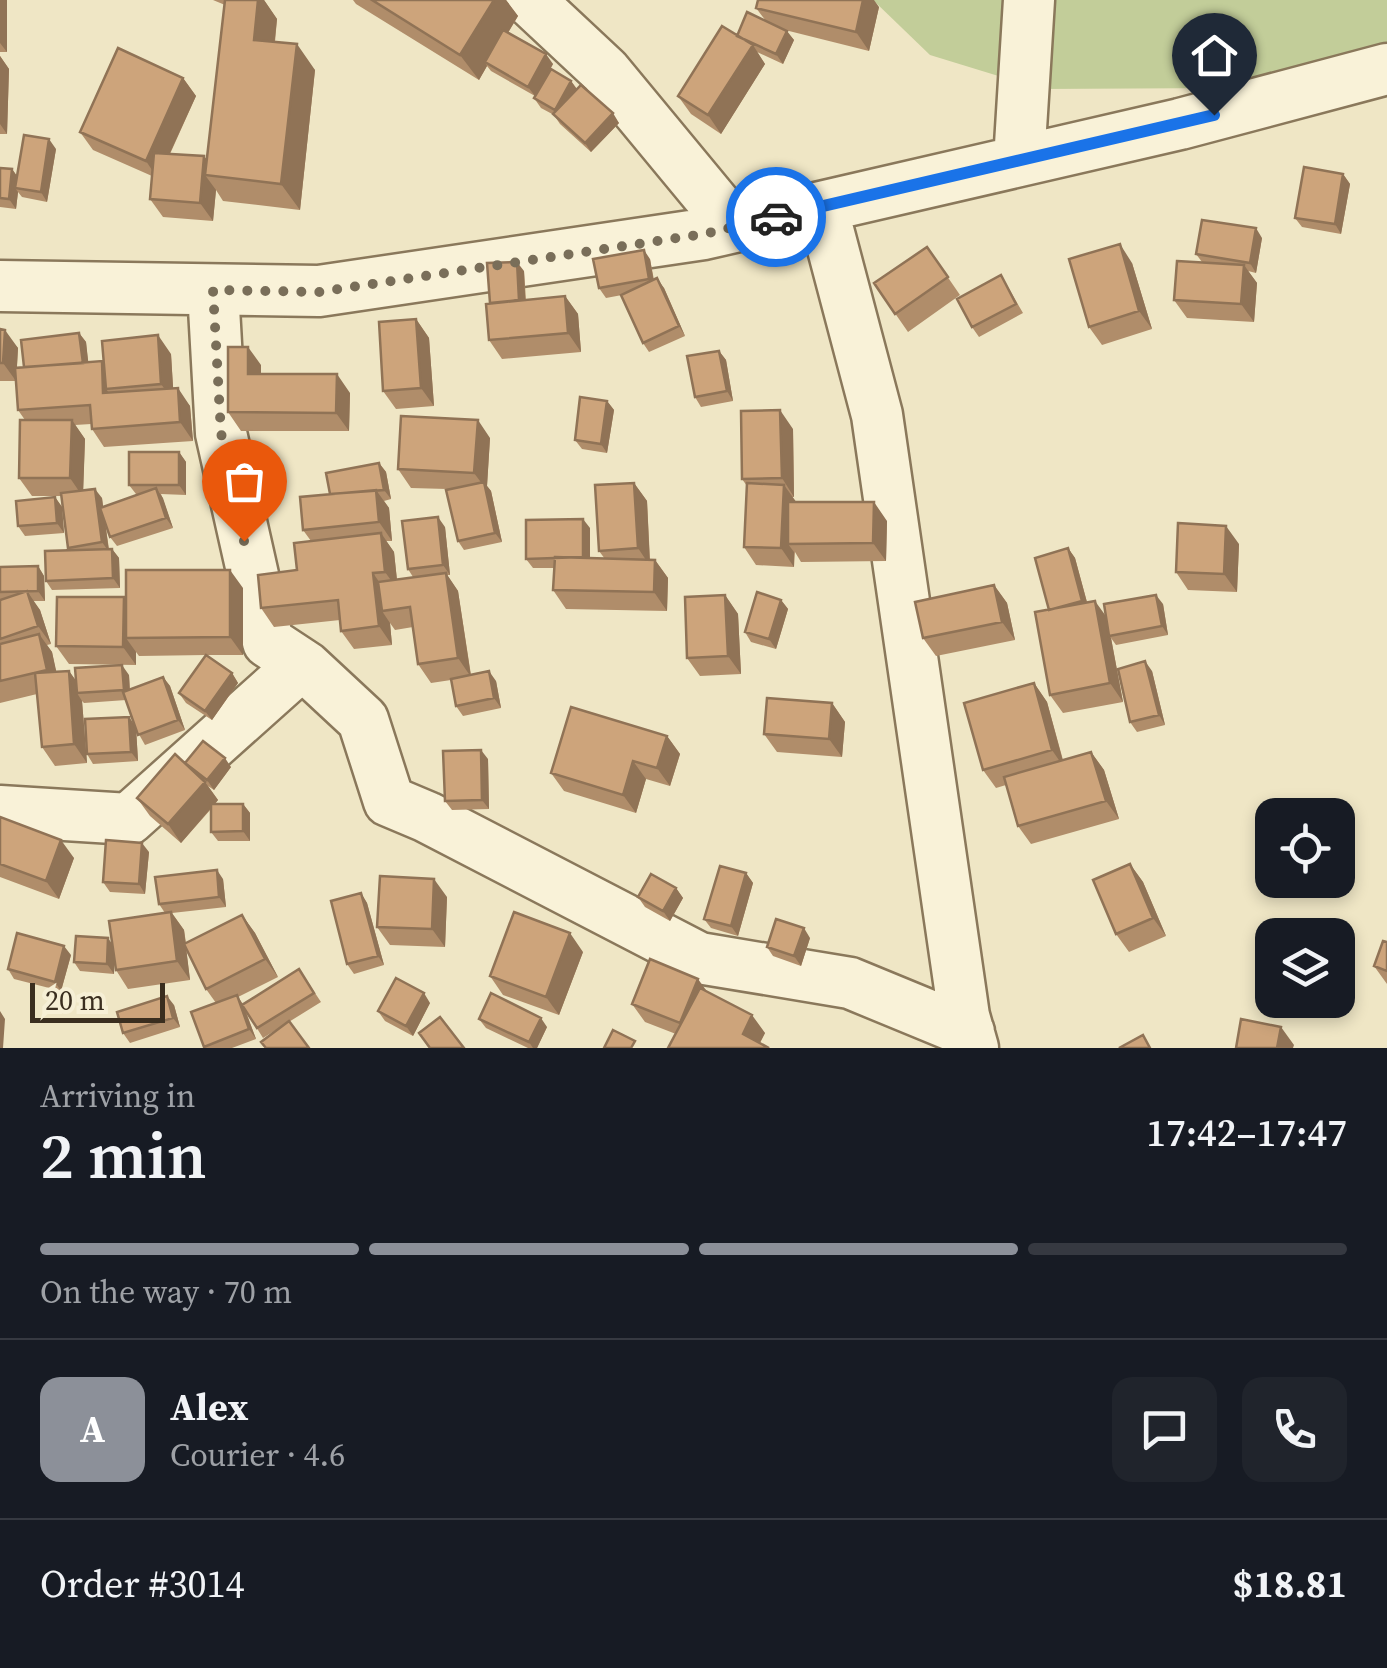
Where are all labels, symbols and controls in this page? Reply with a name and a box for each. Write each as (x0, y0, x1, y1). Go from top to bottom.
pin (1172, 13, 1257, 116)
icon: home (1187, 28, 1242, 83)
courier (726, 167, 826, 267)
icon: car (749, 190, 804, 245)
pin (202, 439, 287, 542)
icon: bag (217, 454, 272, 509)
map controls (1255, 798, 1355, 1018)
button: locate (1255, 798, 1355, 898)
button: layers (1255, 918, 1355, 1018)
scale bar (30, 978, 165, 1023)
text: 20 m (45, 981, 105, 1019)
text: Arriving in (40, 1074, 195, 1118)
text: 17:42–17:47 (1146, 1107, 1347, 1159)
text: 2 min (40, 1111, 207, 1200)
text: On the way · 70 m (40, 1270, 292, 1314)
button: chat (1112, 1377, 1217, 1482)
button: phone (1242, 1377, 1347, 1482)
text: Alex (170, 1381, 248, 1433)
text: A (80, 1403, 105, 1455)
text: Courier · 4.6 (170, 1433, 345, 1477)
text: Order #3014 (40, 1558, 244, 1610)
text: $18.81 (1233, 1558, 1347, 1610)

